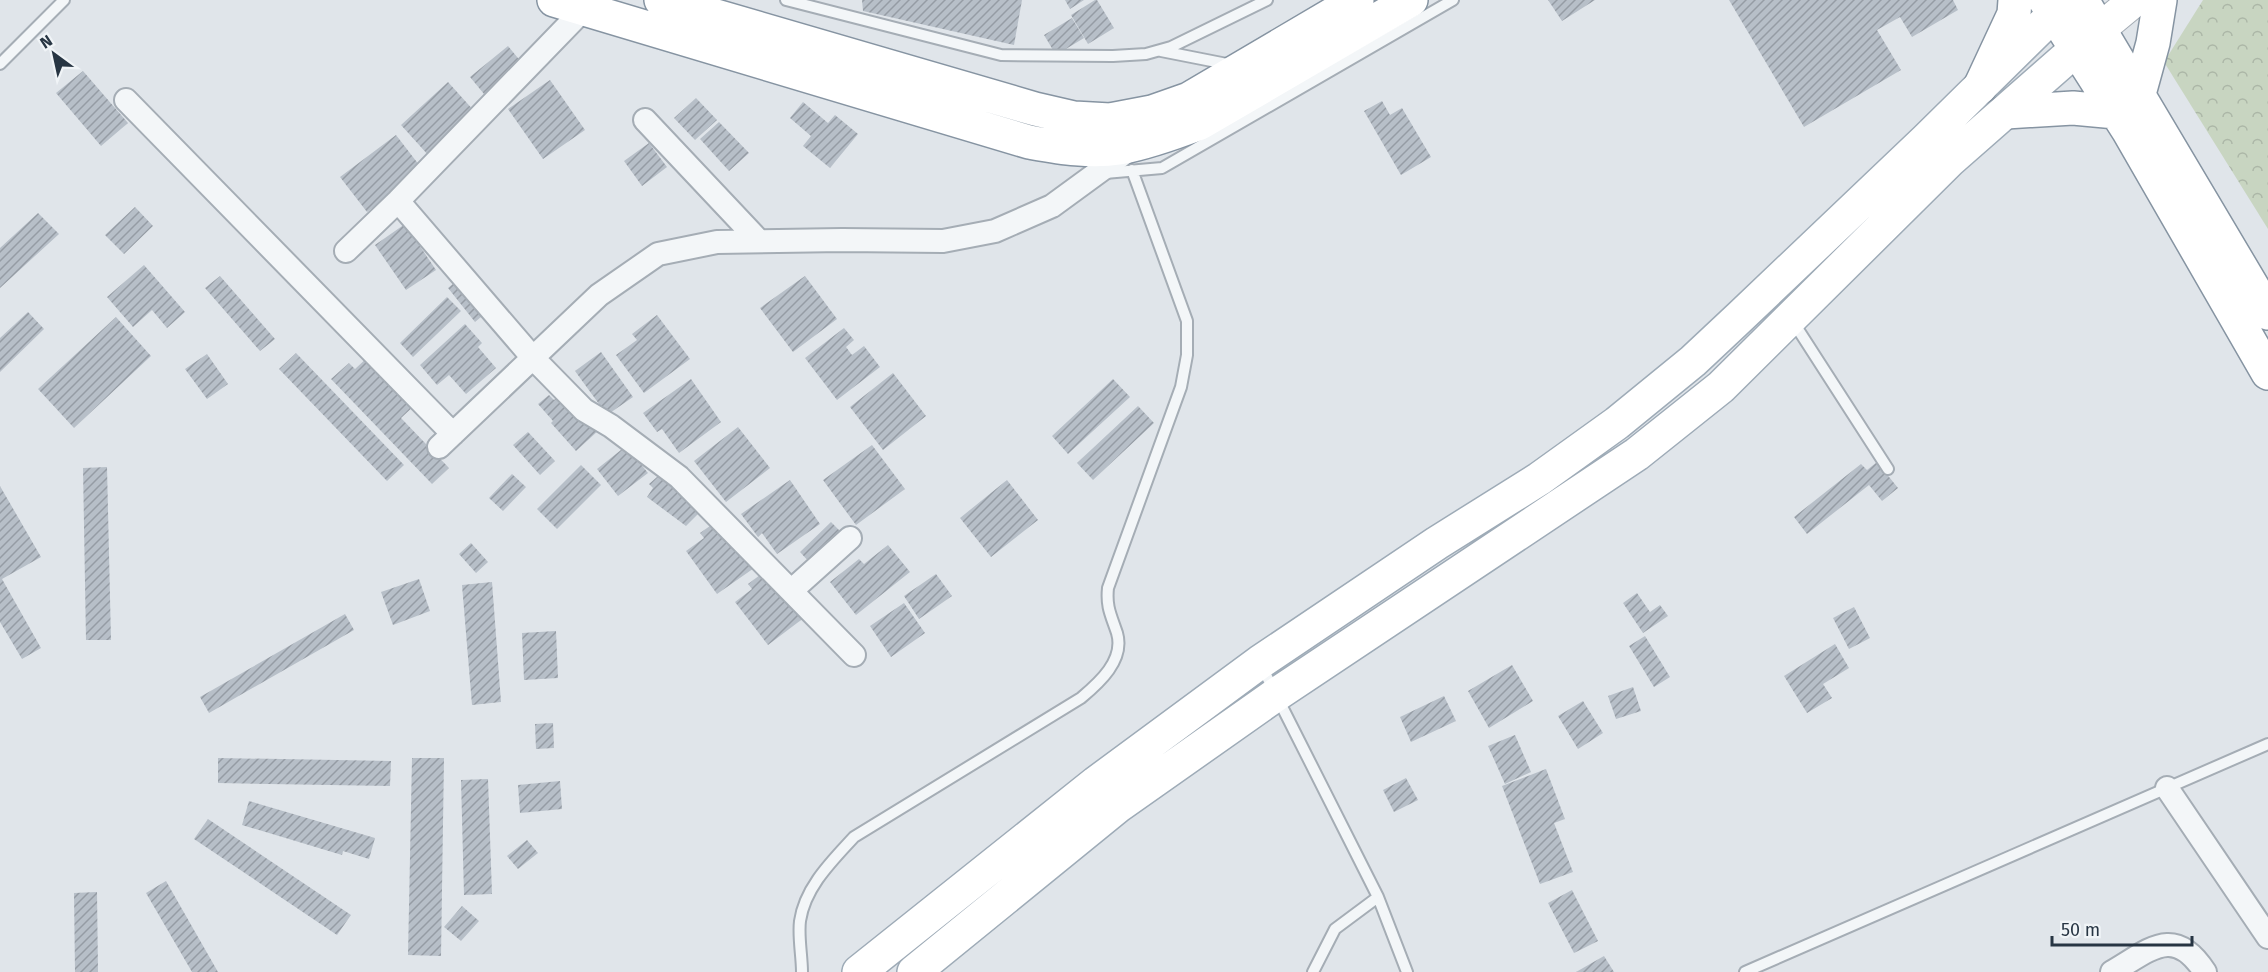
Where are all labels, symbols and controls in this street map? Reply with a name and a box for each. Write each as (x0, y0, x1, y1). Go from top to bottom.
north arrow (24, 24, 84, 84)
text: N (36, 31, 56, 53)
scale bar (2052, 909, 2192, 947)
text: 50 m (2061, 919, 2100, 941)

